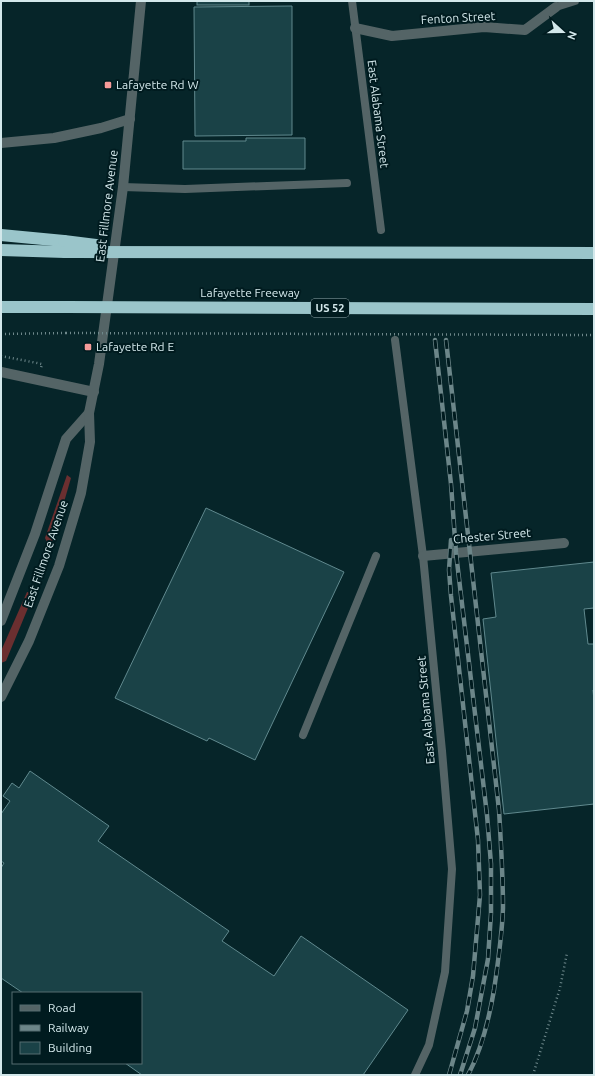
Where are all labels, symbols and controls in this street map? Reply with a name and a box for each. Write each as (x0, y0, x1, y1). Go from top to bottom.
street label: Fenton Street (420, 9, 496, 26)
north arrow (543, 12, 583, 52)
text: N (565, 30, 579, 42)
street label: East Alabama Street (365, 59, 392, 169)
place label: Lafayette Rd W (116, 78, 198, 91)
marker: Lafayette Rd W (103, 80, 113, 90)
street label: East Fillmore Avenue (93, 149, 120, 263)
street label: Lafayette Freeway (200, 286, 300, 299)
road number: US 52 (311, 299, 349, 317)
place label: Lafayette Rd E (96, 340, 174, 353)
marker: Lafayette Rd E (83, 342, 93, 352)
street label: East Fillmore Avenue (21, 498, 70, 609)
street label: Chester Street (452, 526, 532, 545)
street label: East Alabama Street (414, 655, 437, 765)
legend (12, 992, 142, 1064)
text: Road (48, 1001, 76, 1014)
text: Railway (48, 1021, 89, 1034)
text: Building (48, 1041, 92, 1054)

